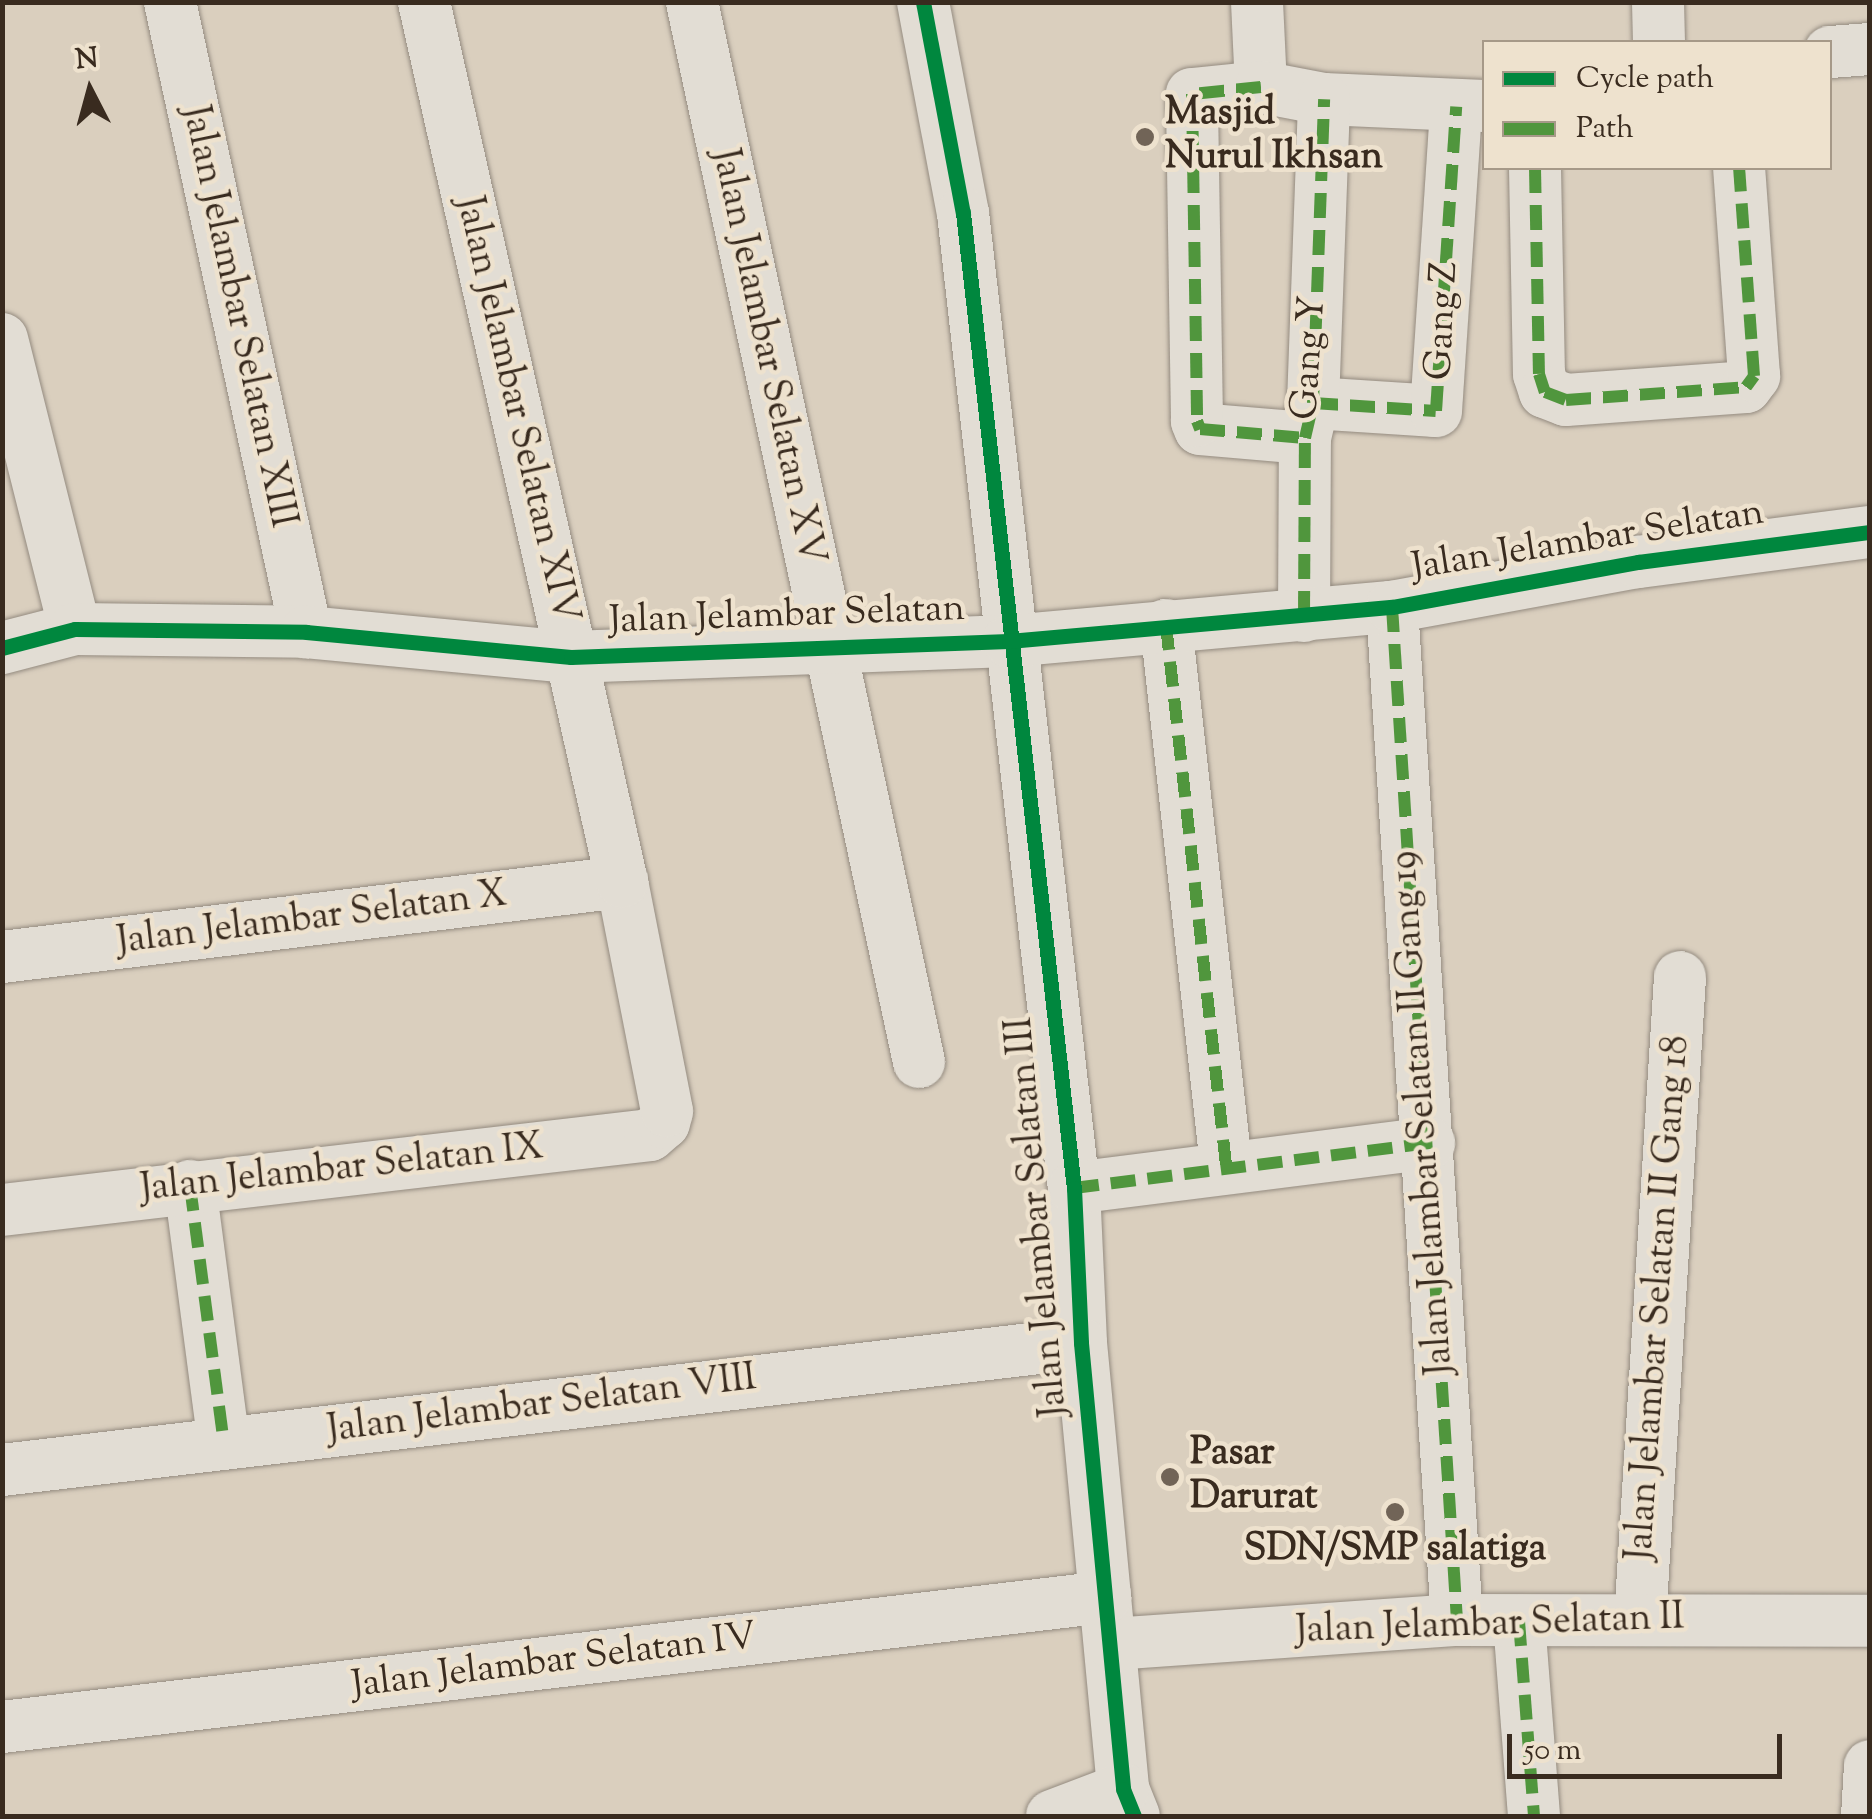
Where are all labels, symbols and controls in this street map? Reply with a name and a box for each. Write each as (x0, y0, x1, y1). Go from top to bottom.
text: N (74, 39, 100, 81)
north arrow (40, 40, 140, 140)
legend (1482, 40, 1832, 170)
text: Cycle path (1576, 58, 1714, 101)
place label: Masjid Nurul Ikhsan (1165, 92, 1383, 182)
street label: Jalan Jelambar Selatan XIII (170, 102, 304, 532)
text: Path (1576, 108, 1634, 151)
marker: Masjid Nurul Ikhsan (1134, 126, 1156, 148)
street label: Jalan Jelambar Selatan XV (700, 145, 832, 569)
street label: Jalan Jelambar Selatan XIV (444, 193, 586, 627)
street label: Gang Z (1418, 261, 1470, 381)
street label: Gang Y (1284, 294, 1338, 422)
street label: Jalan Jelambar Selatan (1409, 492, 1767, 592)
street label: Jalan Jelambar Selatan (608, 588, 966, 646)
street label: Jalan Jelambar Selatan II Gang 19 (1383, 849, 1465, 1377)
street label: Jalan Jelambar Selatan X (114, 873, 510, 967)
street label: Jalan Jelambar Selatan III (999, 1015, 1079, 1419)
street label: Jalan Jelambar Selatan II Gang 18 (1619, 1034, 1701, 1562)
street label: Jalan Jelambar Selatan IX (138, 1126, 546, 1214)
street label: Jalan Jelambar Selatan VIII (325, 1357, 759, 1455)
place label: Pasar Darurat (1190, 1432, 1318, 1522)
marker: Pasar Darurat (1159, 1466, 1181, 1488)
marker: SDN/SMP salatiga (1384, 1501, 1406, 1523)
place label: SDN/SMP salatiga (1244, 1528, 1546, 1574)
street label: Jalan Jelambar Selatan II (1295, 1596, 1685, 1656)
street label: Jalan Jelambar Selatan IV (349, 1616, 759, 1710)
scale bar (1512, 1714, 1787, 1776)
text: 50 m (1524, 1730, 1581, 1773)

